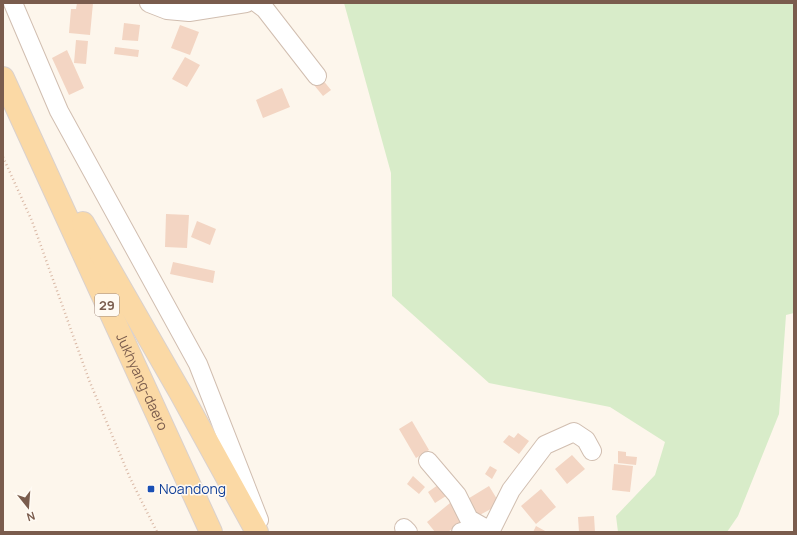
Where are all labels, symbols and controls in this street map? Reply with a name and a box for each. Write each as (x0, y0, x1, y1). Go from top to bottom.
road number: 29 (95, 294, 119, 316)
street label: Jukhyang-daero (112, 330, 173, 433)
place label: Noandong (159, 479, 226, 498)
marker: Noandong (146, 484, 156, 494)
north arrow (8, 487, 48, 527)
text: N (25, 509, 37, 525)

